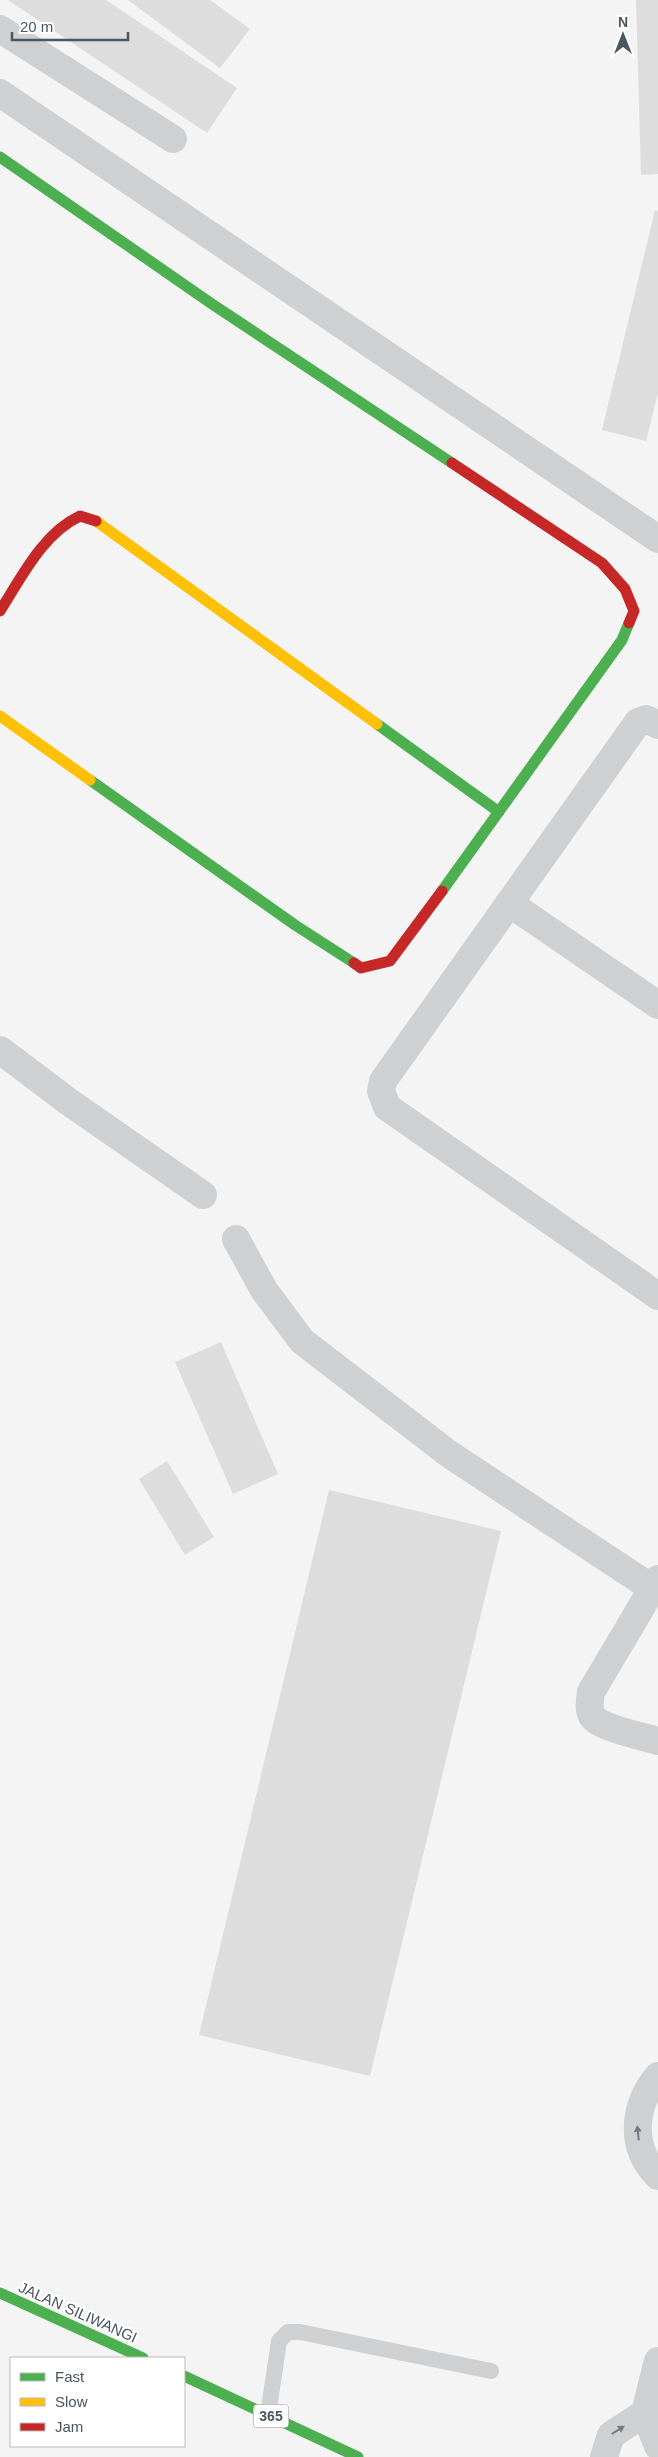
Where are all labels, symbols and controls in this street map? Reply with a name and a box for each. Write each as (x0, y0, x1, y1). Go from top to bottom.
scale bar (12, 10, 129, 42)
north arrow (598, 10, 648, 60)
text: N (618, 14, 628, 30)
text: 20 m (20, 18, 53, 35)
one-way arrow (634, 2124, 642, 2140)
street label: JALAN SILIWANGI (16, 2278, 140, 2346)
legend (10, 2357, 185, 2447)
text: Fast (55, 2368, 85, 2385)
text: Slow (55, 2393, 88, 2410)
road number: 365 (254, 2404, 288, 2428)
text: Jam (55, 2418, 83, 2435)
one-way arrow (612, 2426, 625, 2435)

